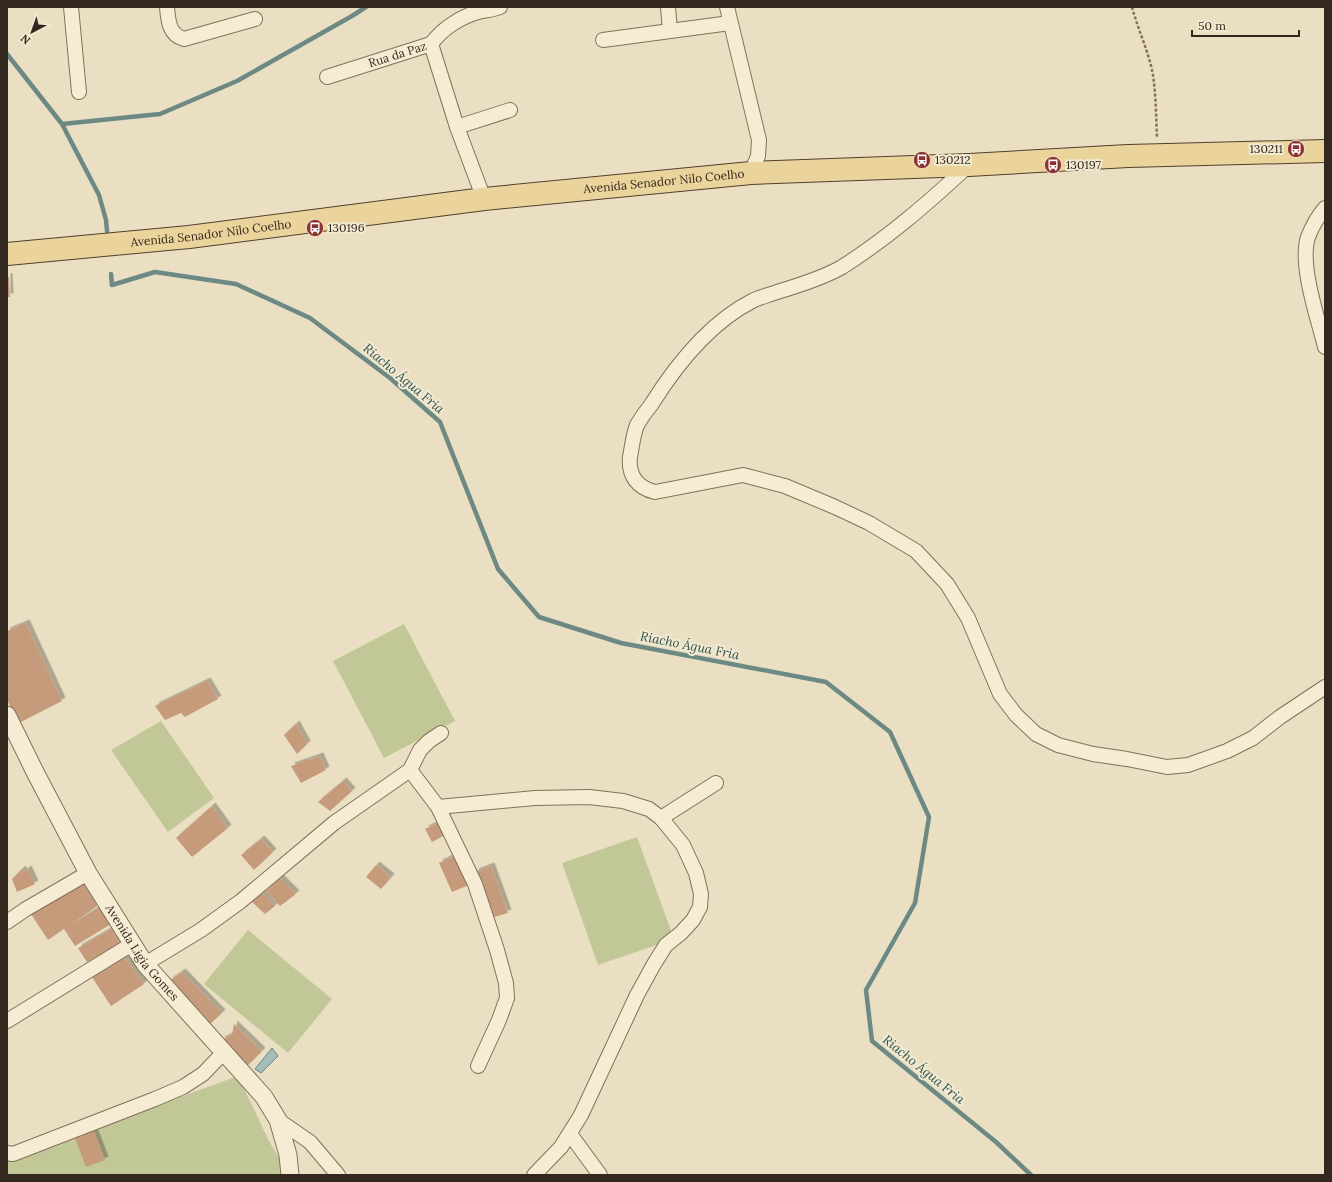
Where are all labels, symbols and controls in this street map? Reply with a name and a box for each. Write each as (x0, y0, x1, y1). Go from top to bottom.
north arrow (12, 12, 52, 52)
scale bar (1192, 12, 1299, 38)
text: 50 m (1198, 18, 1226, 33)
text: N (17, 31, 33, 48)
street label: Rua da Paz (366, 38, 428, 70)
bus stop icon: 130211 (1286, 139, 1306, 159)
place label: 130211 (1249, 141, 1283, 156)
bus stop icon: 130212 (912, 150, 932, 170)
place label: 130212 (935, 152, 971, 167)
bus stop icon: 130197 (1043, 155, 1063, 175)
place label: 130197 (1066, 157, 1102, 172)
street label: Avenida Senador Nilo Coelho (582, 166, 745, 196)
street label: Avenida Senador Nilo Coelho (129, 216, 292, 250)
bus stop icon: 130196 (305, 218, 325, 238)
place label: 130196 (328, 220, 365, 235)
water label: Riacho Água Fria (360, 340, 448, 418)
water label: Riacho Água Fria (639, 628, 742, 664)
street label: Avenida Ligia Gomes (102, 900, 183, 1004)
water label: Riacho Água Fria (879, 1031, 969, 1108)

